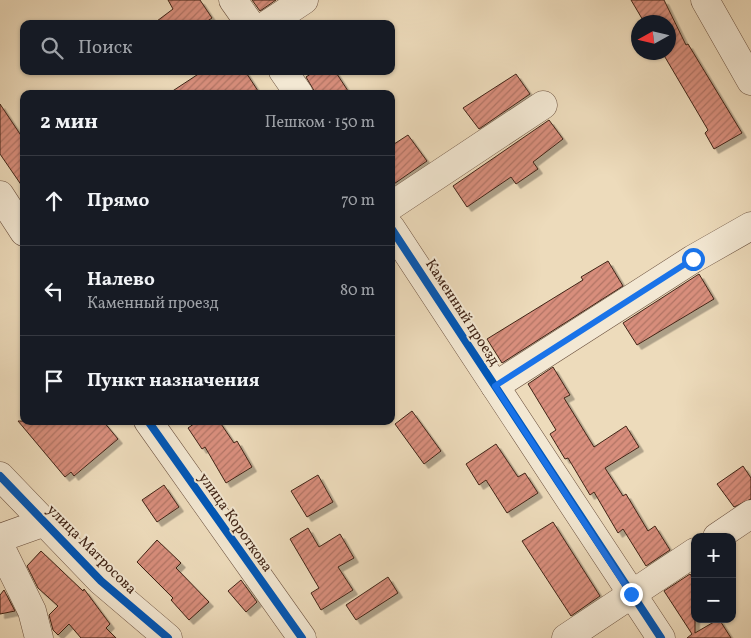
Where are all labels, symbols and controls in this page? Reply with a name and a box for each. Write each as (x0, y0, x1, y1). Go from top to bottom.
north arrow (631, 15, 676, 60)
search box (20, 20, 395, 75)
icon: search (38, 34, 66, 62)
text: Поиск (78, 35, 132, 61)
text: 2 мин (40, 108, 98, 137)
text: Пешком · 150 m (265, 112, 375, 134)
icon: ahead (40, 187, 68, 215)
text: Прямо (87, 188, 149, 214)
text: 70 m (341, 190, 375, 212)
route start (682, 248, 705, 271)
street label: Каменный проезд (419, 255, 504, 371)
text: Налево (87, 267, 155, 293)
icon: left (40, 277, 68, 305)
text: 80 m (340, 280, 375, 302)
text: Каменный проезд (87, 293, 219, 315)
icon: arrive (40, 367, 68, 395)
text: Пункт назначения (87, 368, 260, 394)
street label: улица Короткова (193, 469, 277, 577)
street label: улица Матросова (41, 500, 141, 600)
map controls (691, 533, 736, 623)
button: + (691, 533, 736, 578)
button: − (691, 578, 736, 623)
route end (620, 583, 643, 606)

